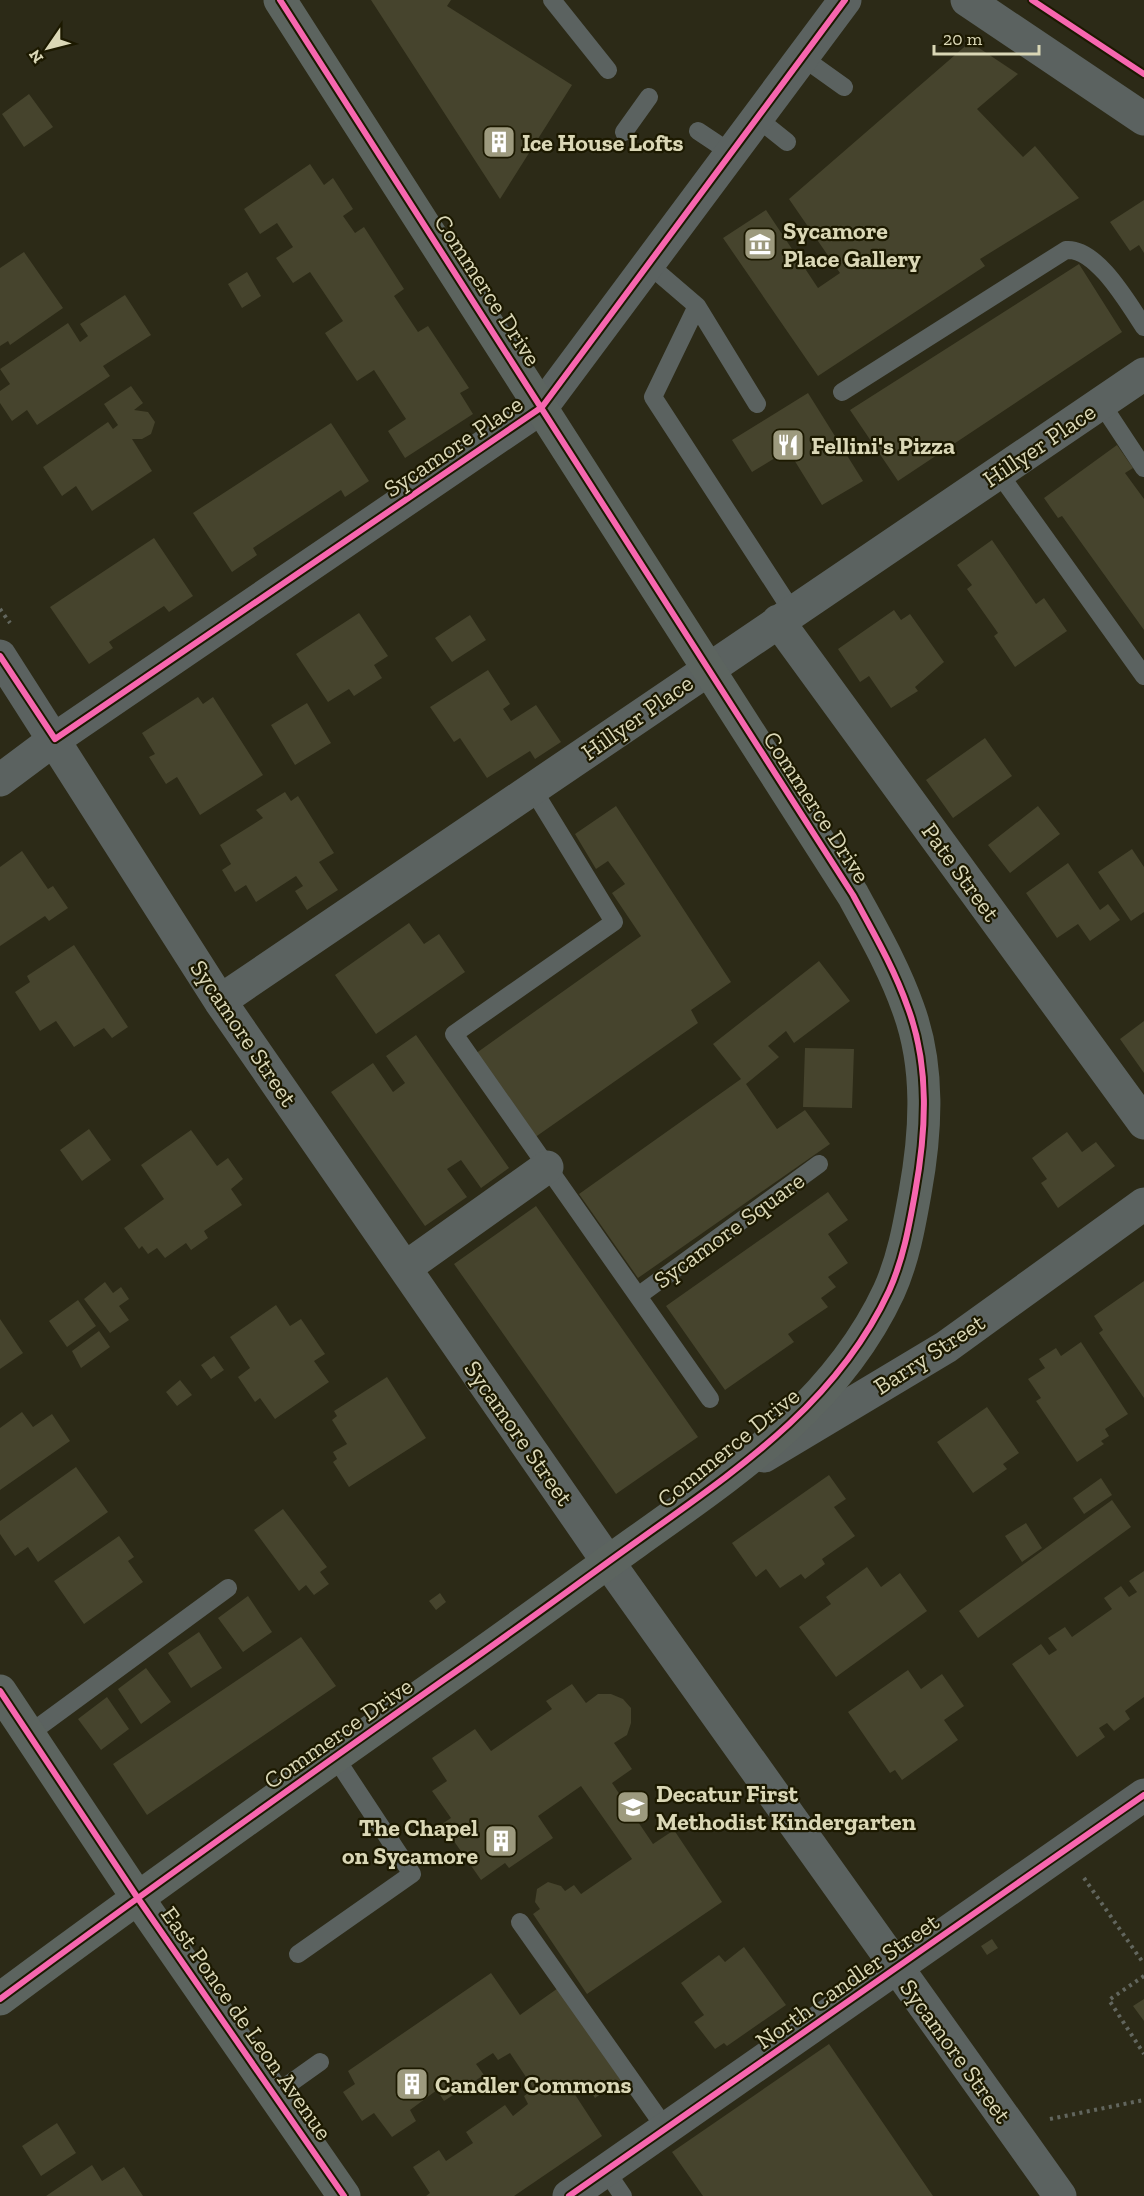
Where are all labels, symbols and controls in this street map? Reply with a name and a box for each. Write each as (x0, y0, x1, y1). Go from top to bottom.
north arrow (18, 18, 78, 78)
scale bar (934, 18, 1039, 56)
text: 20 m (943, 28, 983, 50)
text: N (25, 46, 47, 67)
building icon: Ice House Lofts (481, 124, 517, 160)
place label: Ice House Lofts (522, 128, 684, 157)
street label: Commerce Drive (428, 209, 548, 371)
place label: Sycamore Place Gallery (783, 216, 921, 273)
museum icon: Sycamore Place Gallery (742, 226, 778, 262)
street label: Sycamore Place (378, 389, 528, 503)
street label: Hillyer Place (977, 397, 1101, 493)
restaurant icon: Fellini's Pizza (770, 427, 806, 463)
place label: Fellini's Pizza (811, 431, 955, 460)
street label: Hillyer Place (576, 668, 698, 766)
street label: Commerce Drive (757, 726, 877, 888)
street label: Pate Street (916, 817, 1006, 927)
street label: Sycamore Street (184, 954, 304, 1112)
street label: Sycamore Square (648, 1166, 810, 1294)
street label: Barry Street (868, 1307, 990, 1401)
street label: Sycamore Street (458, 1355, 580, 1511)
street label: Commerce Drive (651, 1381, 805, 1513)
street label: Commerce Drive (258, 1671, 418, 1795)
place label: Decatur First Methodist Kindergarten (656, 1779, 916, 1836)
school or university icon: Decatur First Methodist Kindergarten (615, 1789, 651, 1825)
place label: The Chapel on Sycamore (342, 1813, 478, 1870)
building icon: The Chapel on Sycamore (483, 1823, 519, 1859)
street label: East Ponce de Leon Avenue (155, 1900, 339, 2146)
street label: North Candler Street (750, 1907, 944, 2055)
street label: Sycamore Street (894, 1974, 1018, 2128)
building icon: Candler Commons (394, 2066, 430, 2102)
place label: Candler Commons (435, 2070, 632, 2099)

